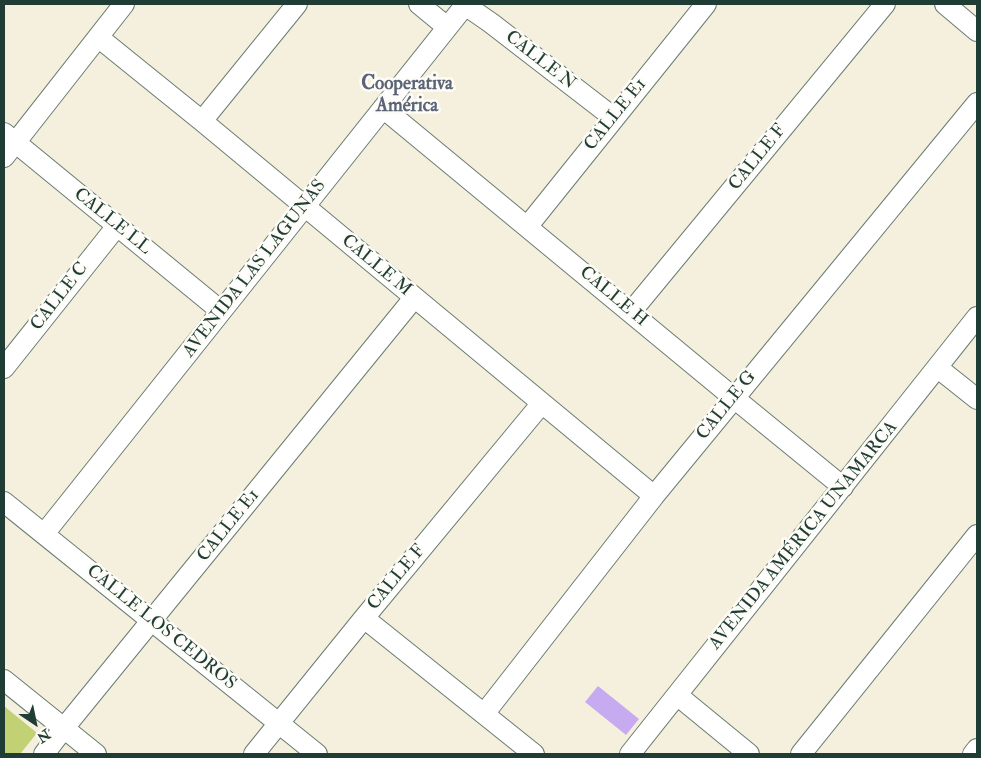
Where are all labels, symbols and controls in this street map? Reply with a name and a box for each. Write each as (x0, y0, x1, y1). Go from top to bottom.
street label: CALLE N (500, 27, 580, 95)
district label: Cooperativa América (361, 74, 453, 118)
street label: CALLE E1 (580, 74, 652, 156)
street label: CALLE F (725, 121, 791, 195)
street label: AVENIDA LAS LAGUNAS (179, 176, 331, 362)
street label: CALLE LL (69, 184, 155, 260)
street label: CALLE M (337, 230, 415, 302)
street label: CALLE C (27, 259, 93, 335)
street label: CALLE H (575, 262, 651, 332)
street label: CALLE G (693, 367, 761, 445)
street label: AVENIDA AMÉRICA UNAMARCA (705, 417, 903, 655)
street label: CALLE E1 (193, 485, 265, 567)
street label: CALLE F (363, 541, 431, 615)
street label: CALLE LOS CEDROS (82, 561, 240, 695)
north arrow (10, 698, 60, 748)
text: N (34, 725, 54, 746)

